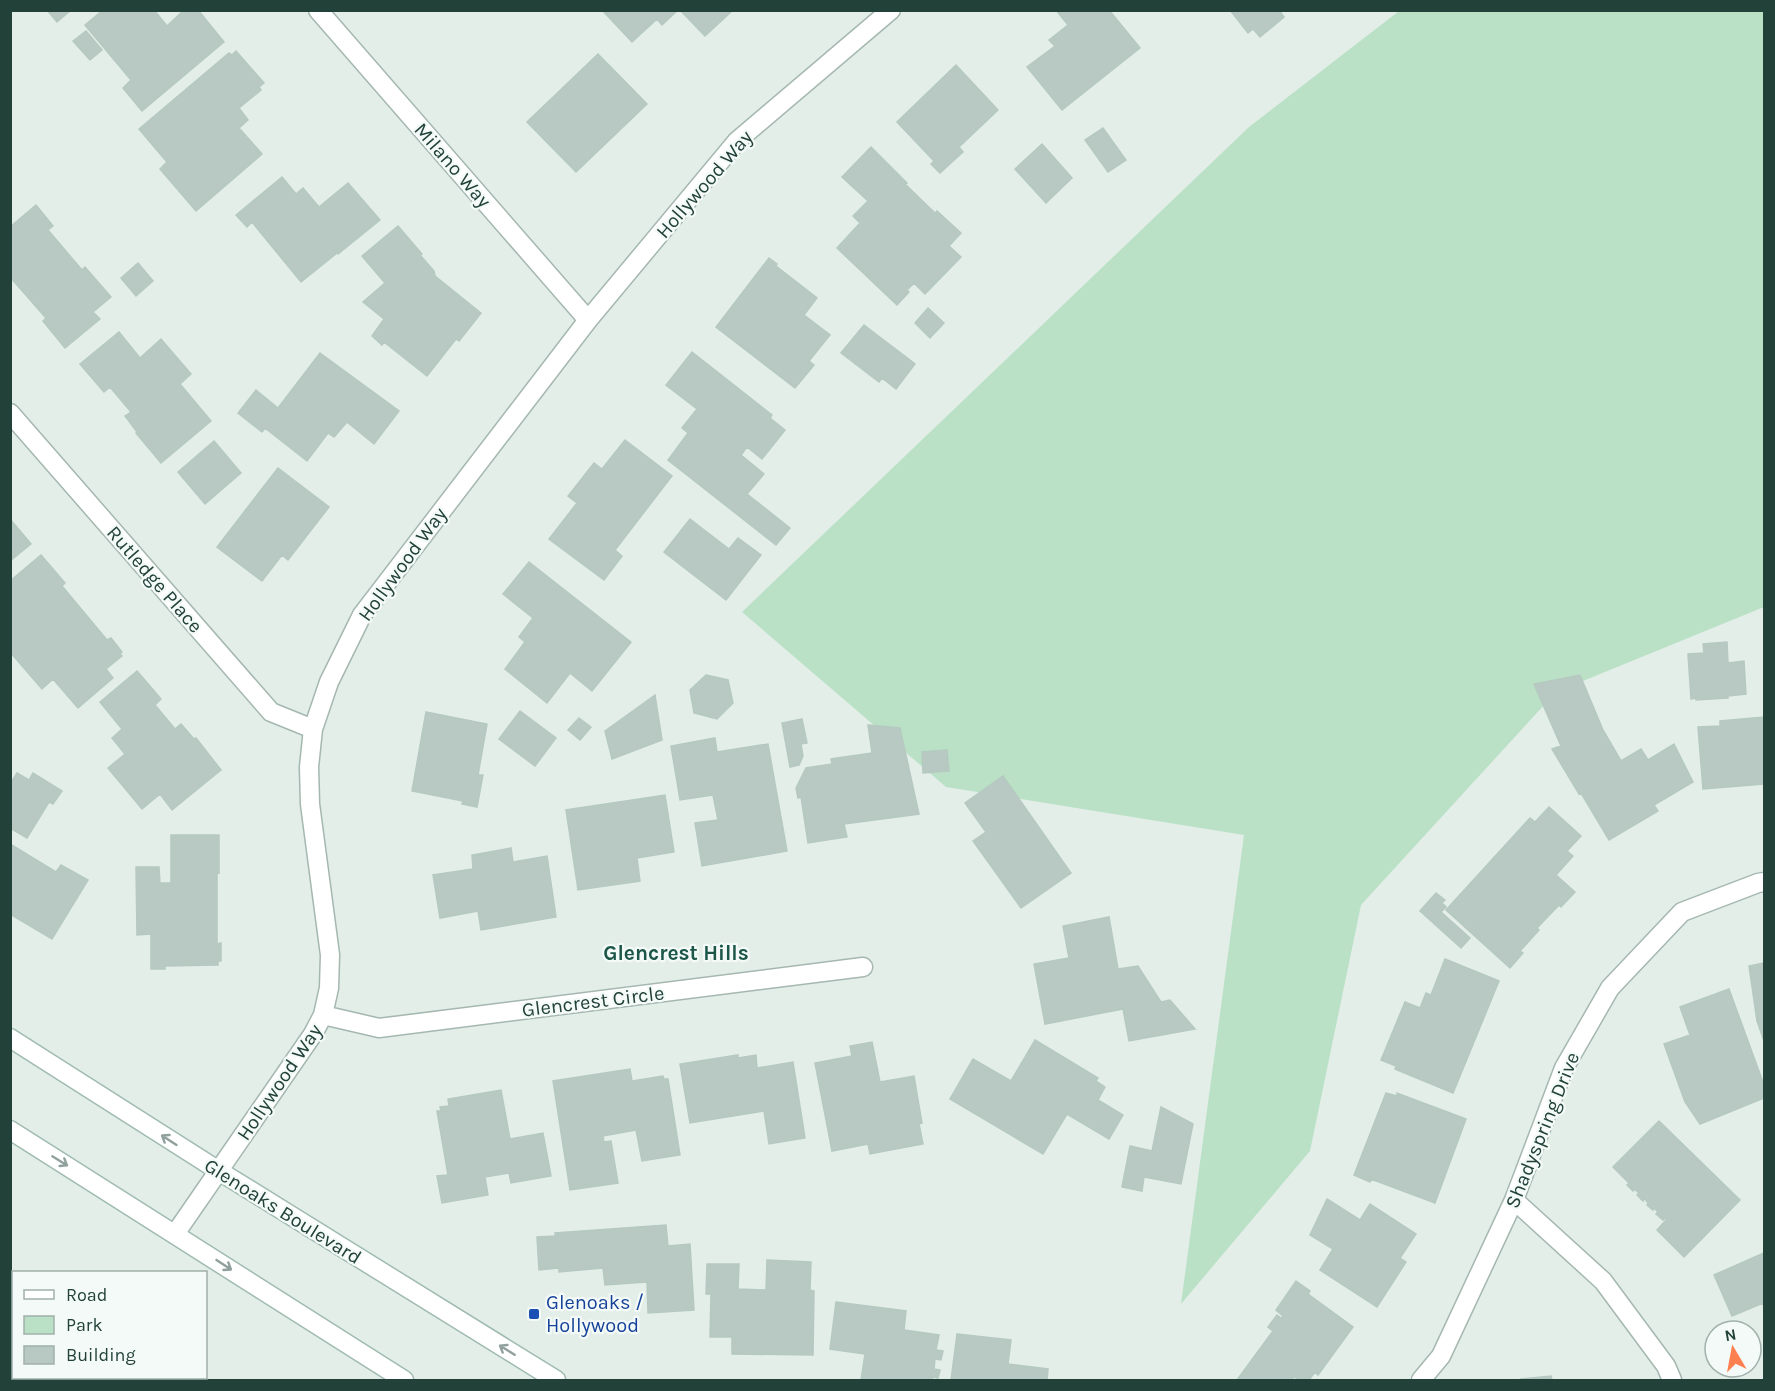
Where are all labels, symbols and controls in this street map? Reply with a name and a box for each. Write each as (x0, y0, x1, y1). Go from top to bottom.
street label: Milano Way (410, 118, 496, 212)
street label: Hollywood Way (651, 126, 757, 243)
street label: Hollywood Way (353, 503, 451, 626)
street label: Rutledge Place (102, 521, 207, 638)
district label: Glencrest Hills (603, 941, 749, 965)
street label: Glencrest Circle (521, 981, 665, 1022)
street label: Hollywood Way (232, 1020, 327, 1145)
street label: Shadyspring Drive (1501, 1049, 1584, 1212)
one-way arrow (161, 1133, 178, 1145)
street label: Glenoaks Boulevard (200, 1154, 365, 1269)
one-way arrow (51, 1155, 68, 1167)
one-way arrow (215, 1260, 232, 1272)
legend (12, 1271, 207, 1379)
text: Road (66, 1284, 107, 1306)
place label: Glenoaks / Hollywood (546, 1291, 644, 1337)
marker: Glenoaks / Hollywood (527, 1307, 541, 1321)
text: Park (66, 1314, 103, 1336)
north arrow (1703, 1319, 1763, 1379)
text: N (1723, 1324, 1738, 1345)
one-way arrow (499, 1343, 516, 1355)
text: Building (66, 1344, 136, 1366)

